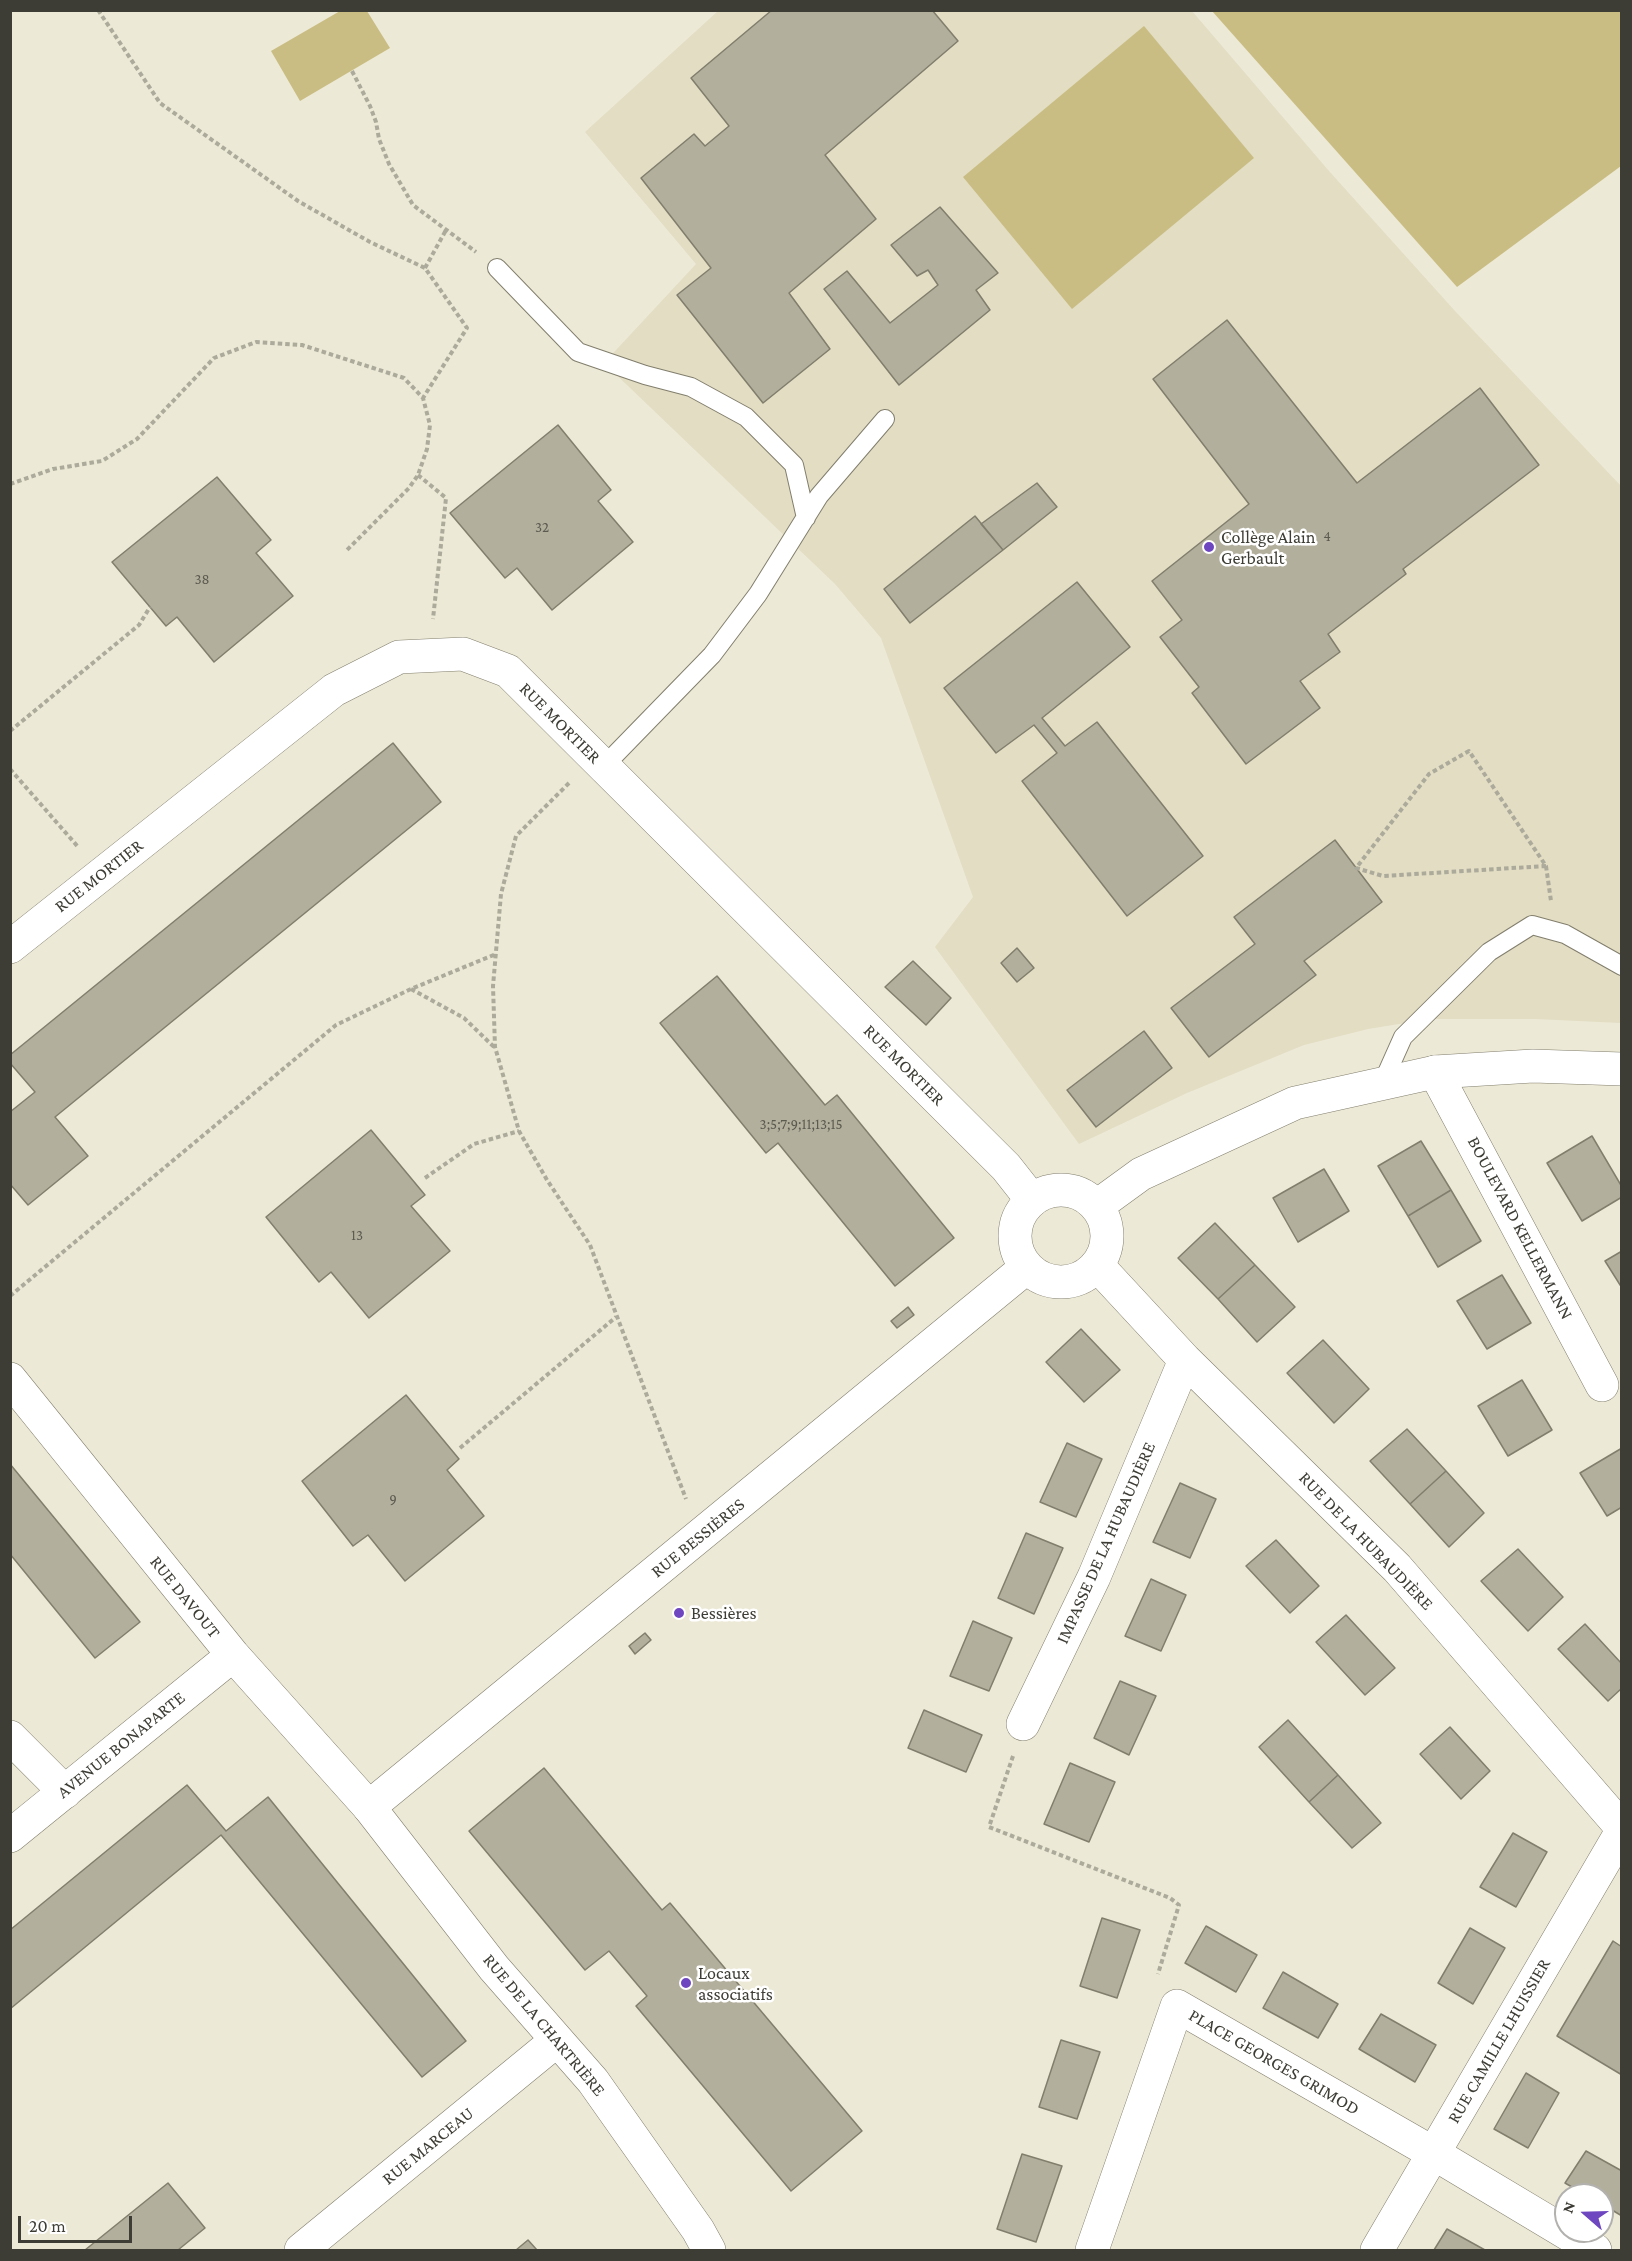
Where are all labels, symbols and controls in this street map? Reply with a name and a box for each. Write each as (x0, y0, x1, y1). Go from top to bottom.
house number: 32 (535, 518, 549, 536)
place label: Collège Alain Gerbault (1221, 526, 1315, 568)
house number: 4 (1323, 527, 1331, 545)
marker: Collège Alain Gerbault (1202, 540, 1216, 554)
house number: 38 (194, 570, 210, 588)
street label: RUE MORTIER (515, 678, 605, 768)
street label: RUE MORTIER (51, 835, 147, 917)
street label: RUE MORTIER (859, 1020, 949, 1110)
house number: 3;5;7;9;11;13;15 (760, 1115, 842, 1133)
street label: BOULEVARD KELLERMANN (1463, 1133, 1577, 1323)
house number: 13 (351, 1226, 363, 1244)
street label: IMPASSE DE LA HUBAUDIÈRE (1052, 1439, 1160, 1647)
street label: RUE DE LA HUBAUDIÈRE (1294, 1467, 1438, 1615)
house number: 9 (389, 1490, 397, 1508)
street label: RUE BESSIÈRES (647, 1494, 749, 1582)
street label: RUE DAVOUT (145, 1551, 225, 1643)
place label: Bessières (691, 1602, 756, 1624)
marker: Bessières (672, 1606, 686, 1620)
street label: AVENUE BONAPARTE (53, 1687, 189, 1803)
street label: RUE DE LA CHARTRIÈRE (478, 1949, 610, 2101)
street label: RUE CAMILLE LHUISSIER (1443, 1955, 1555, 2127)
place label: Locaux associatifs (698, 1962, 773, 2004)
marker: Locaux associatifs (679, 1976, 693, 1990)
street label: PLACE GEORGES GRIMOD (1185, 2004, 1363, 2120)
street label: RUE MARCEAU (378, 2102, 478, 2190)
north arrow (1554, 2183, 1614, 2243)
text: N (1559, 2199, 1578, 2215)
scale bar (21, 2204, 135, 2242)
text: 20 m (29, 2216, 66, 2236)

